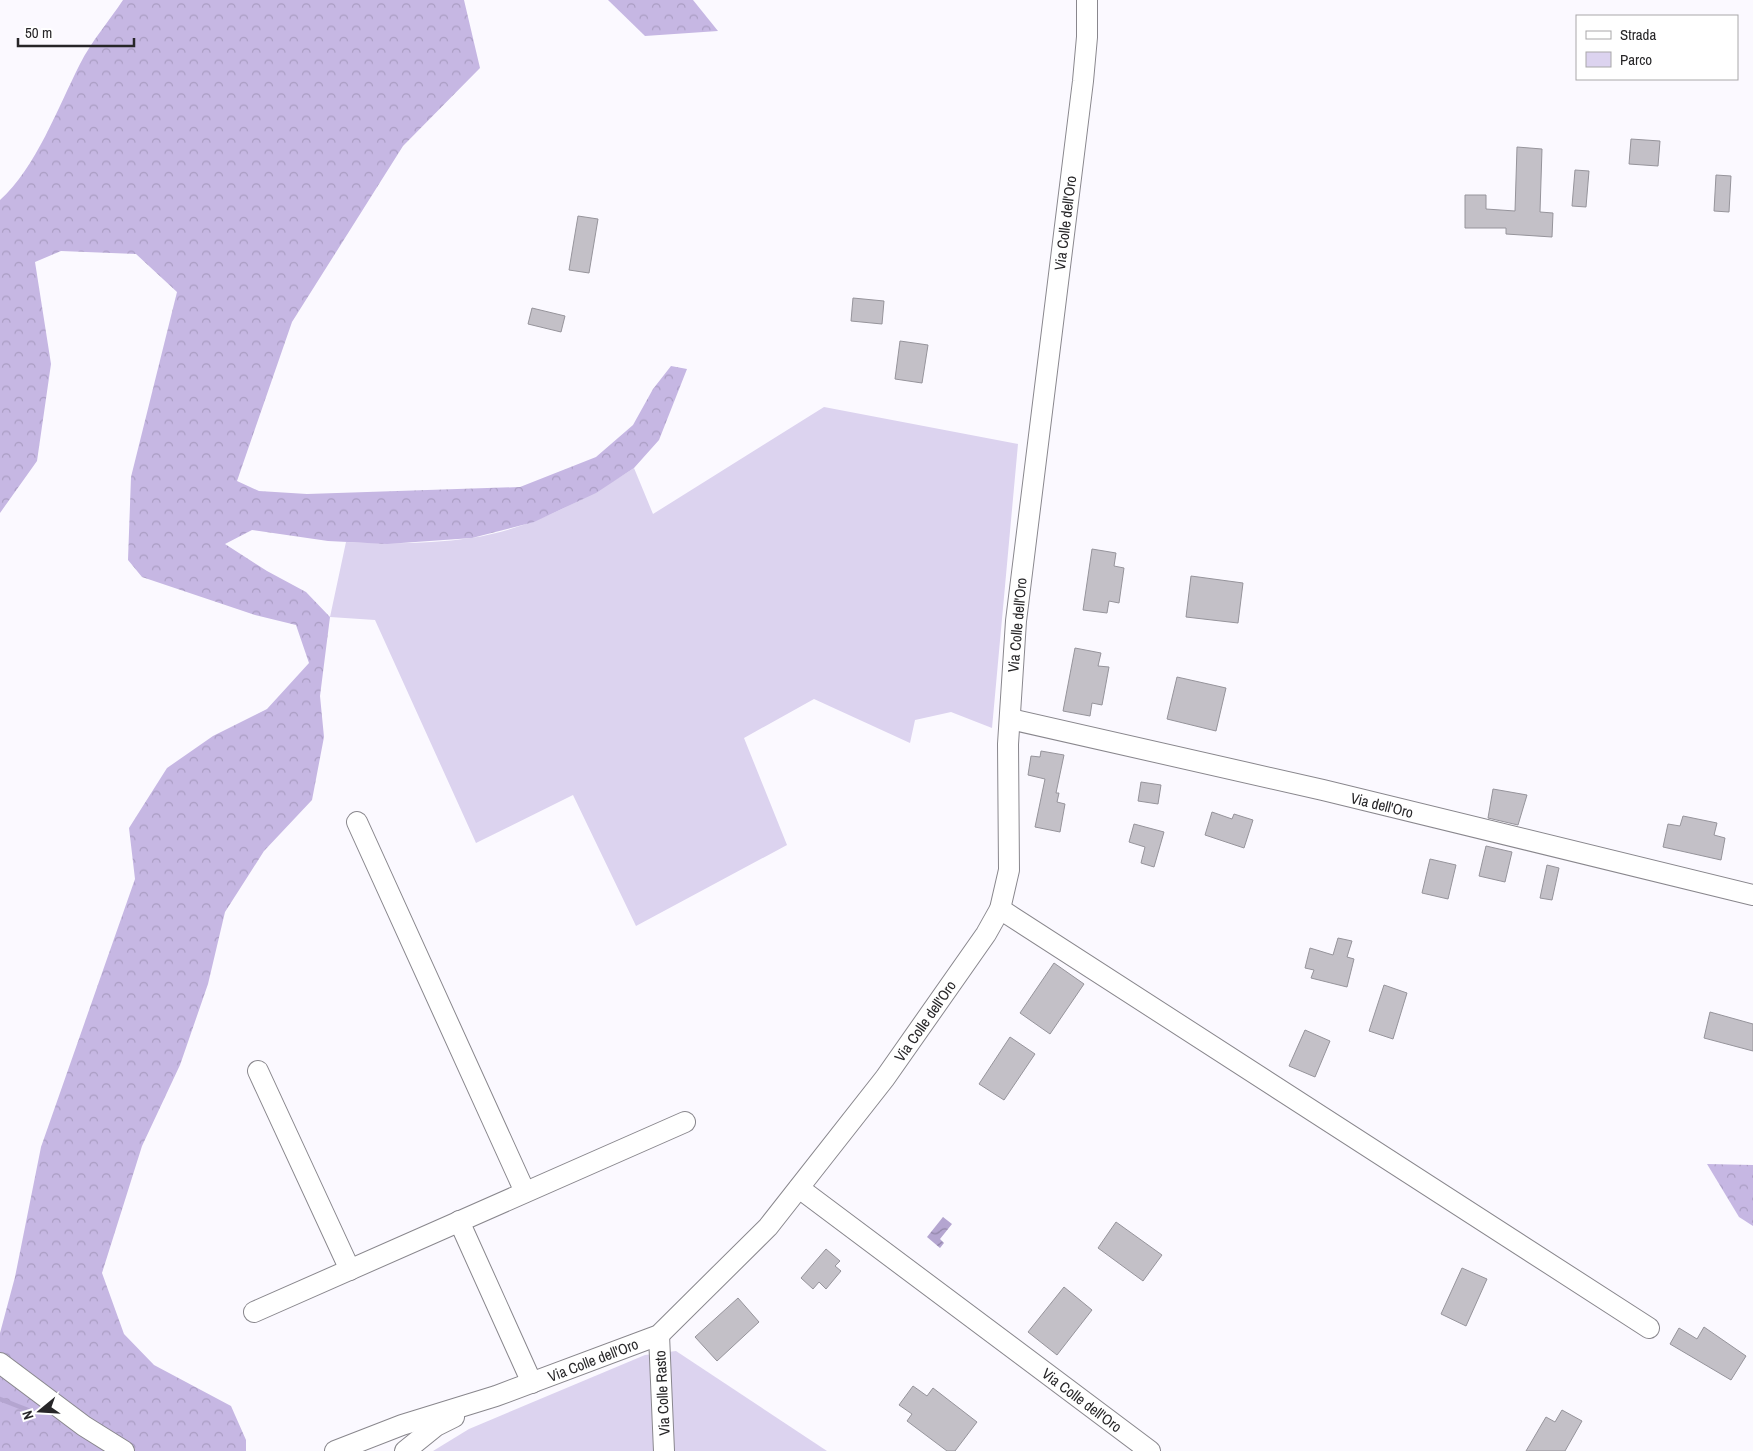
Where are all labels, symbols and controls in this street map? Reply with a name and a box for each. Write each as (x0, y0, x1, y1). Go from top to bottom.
scale bar (18, 15, 134, 47)
legend (1576, 15, 1738, 80)
text: 50 m (25, 22, 52, 43)
text: Strada (1620, 24, 1656, 45)
text: Parco (1620, 49, 1652, 70)
street label: Via Colle dell'Oro (1049, 174, 1081, 271)
street label: Via Colle dell'Oro (1002, 577, 1032, 673)
street label: Via dell'Oro (1349, 787, 1416, 823)
street label: Via Colle dell'Oro (889, 976, 961, 1066)
street label: Via Colle dell'Oro (545, 1333, 641, 1387)
street label: Via Colle Rasto (649, 1350, 675, 1436)
street label: Via Colle dell'Oro (1038, 1363, 1126, 1437)
north arrow (15, 1386, 65, 1436)
text: N (18, 1408, 37, 1422)

